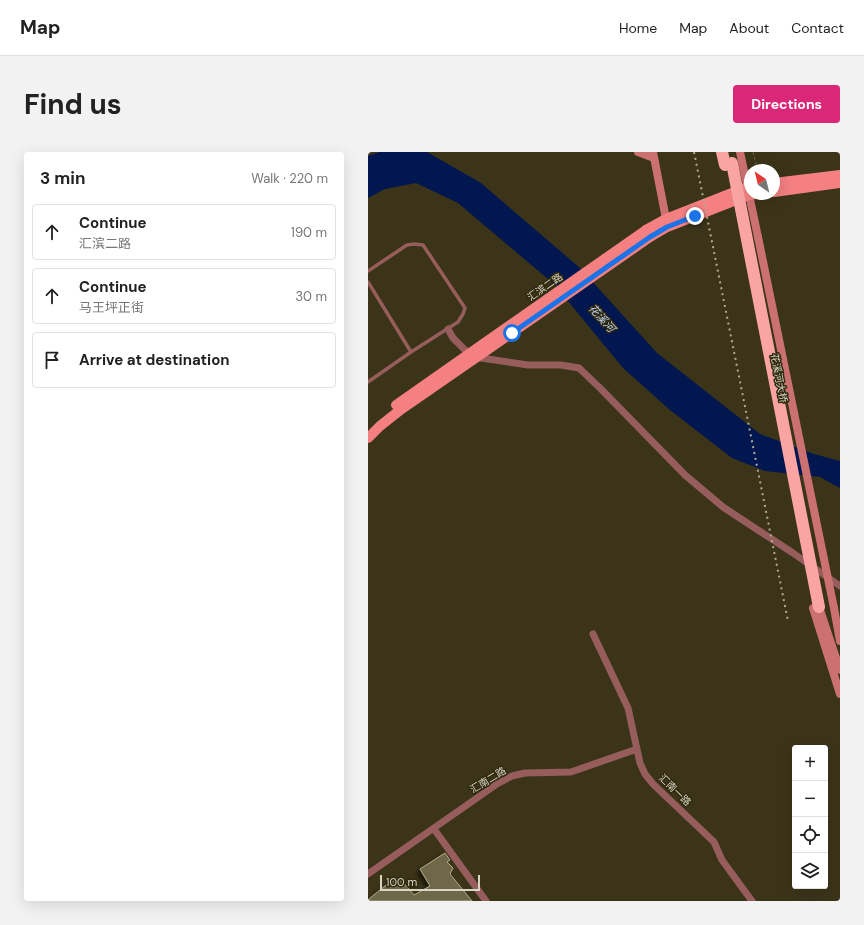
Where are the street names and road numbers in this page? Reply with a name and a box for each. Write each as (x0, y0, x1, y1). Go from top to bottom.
street label: 汇滨二路 (525, 270, 565, 304)
street label: 花溪河大桥 (768, 352, 790, 404)
street label: 汇南二路 (468, 764, 508, 796)
street label: 汇南一路 (656, 771, 694, 809)

